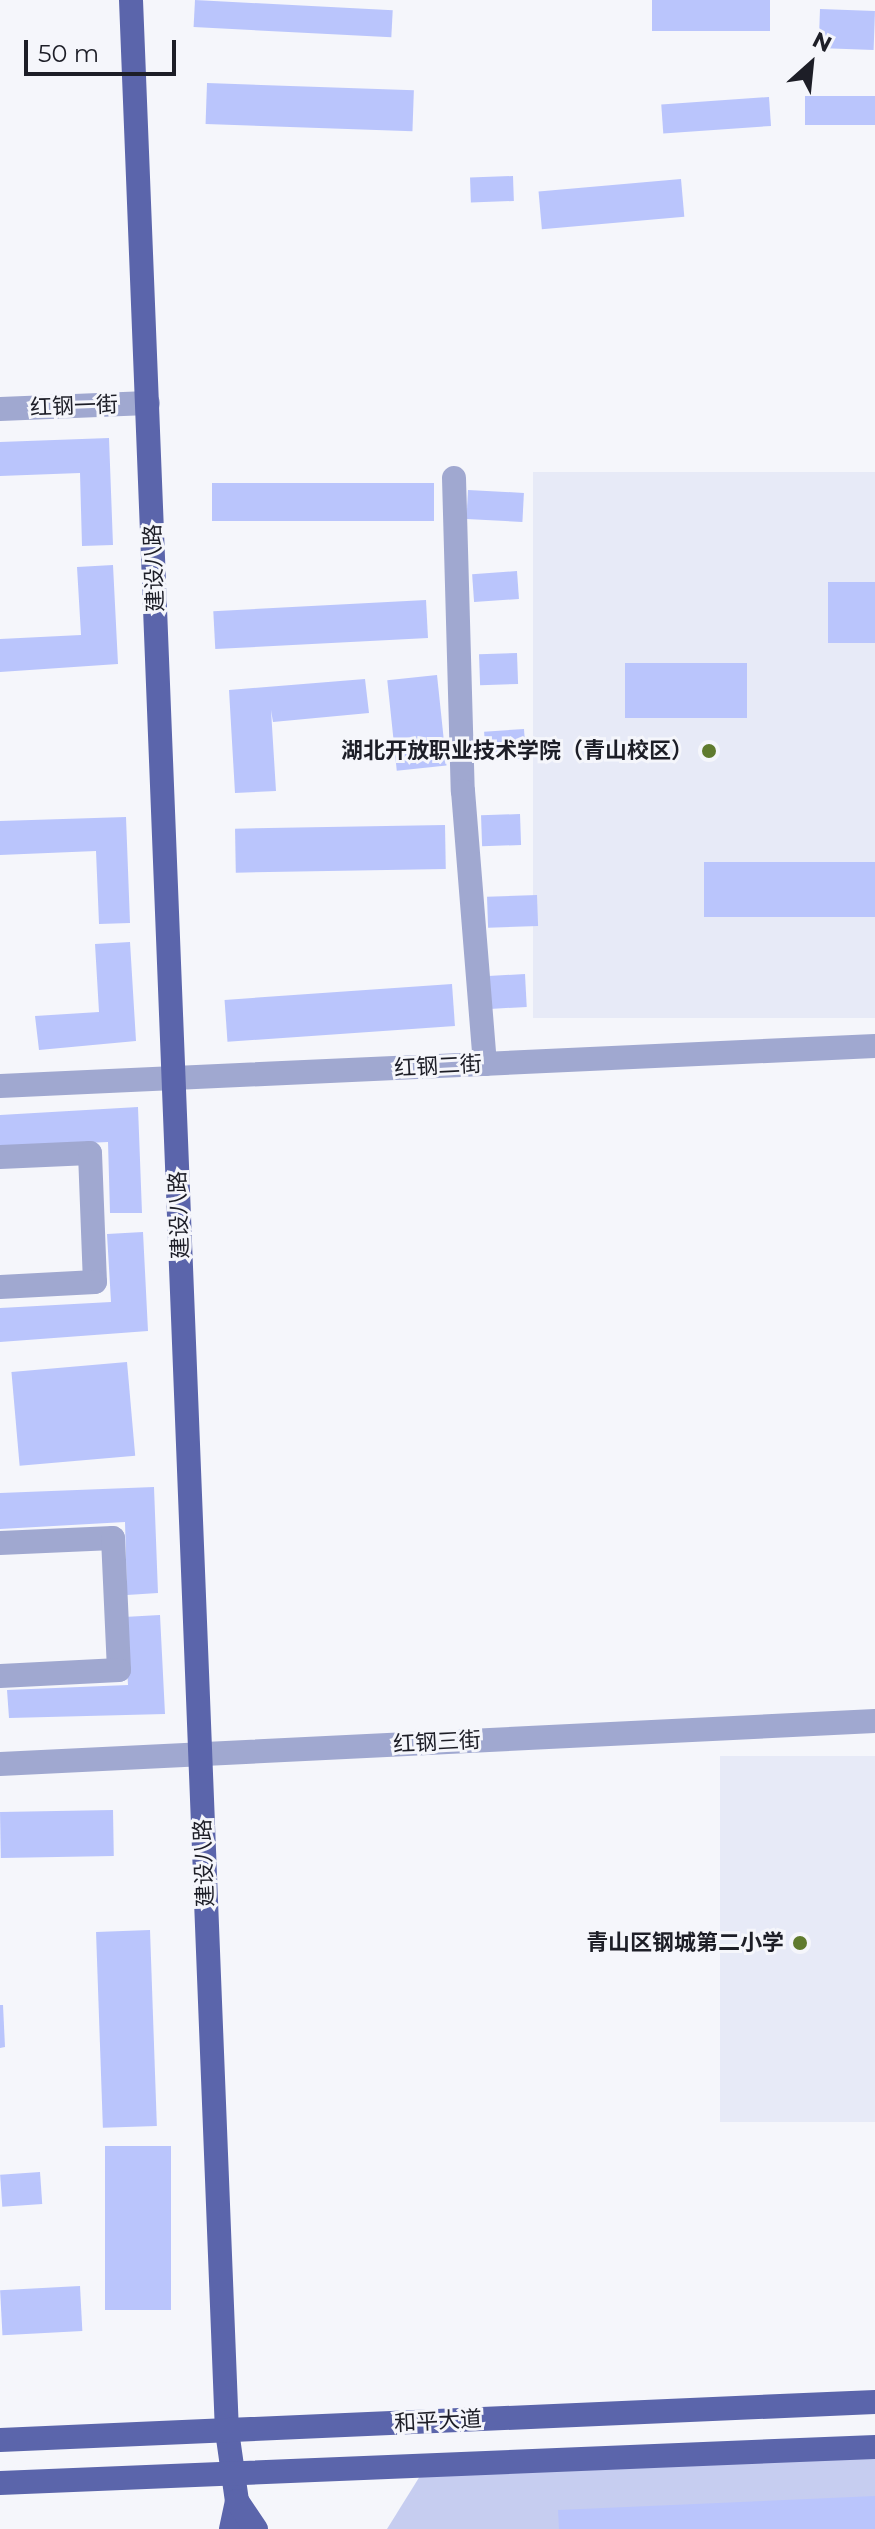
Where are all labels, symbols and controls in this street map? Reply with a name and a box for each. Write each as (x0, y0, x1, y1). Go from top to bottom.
scale bar (28, 24, 180, 74)
north arrow (771, 24, 851, 104)
text: N (808, 26, 836, 58)
text: 50 m (38, 39, 99, 68)
street label: 红钢一街 (30, 391, 118, 421)
street label: 建设八路 (139, 524, 169, 612)
place label: 湖北开放职业技术学院（青山校区） (341, 738, 693, 764)
marker: 湖北开放职业技术学院（青山校区） (700, 742, 718, 760)
street label: 红钢二街 (393, 1051, 483, 1081)
street label: 建设八路 (164, 1171, 194, 1259)
street label: 红钢三街 (392, 1727, 482, 1757)
street label: 建设八路 (189, 1819, 219, 1907)
place label: 青山区钢城第二小学 (586, 1930, 784, 1956)
marker: 青山区钢城第二小学 (791, 1934, 809, 1952)
street label: 和平大道 (393, 2406, 483, 2436)

